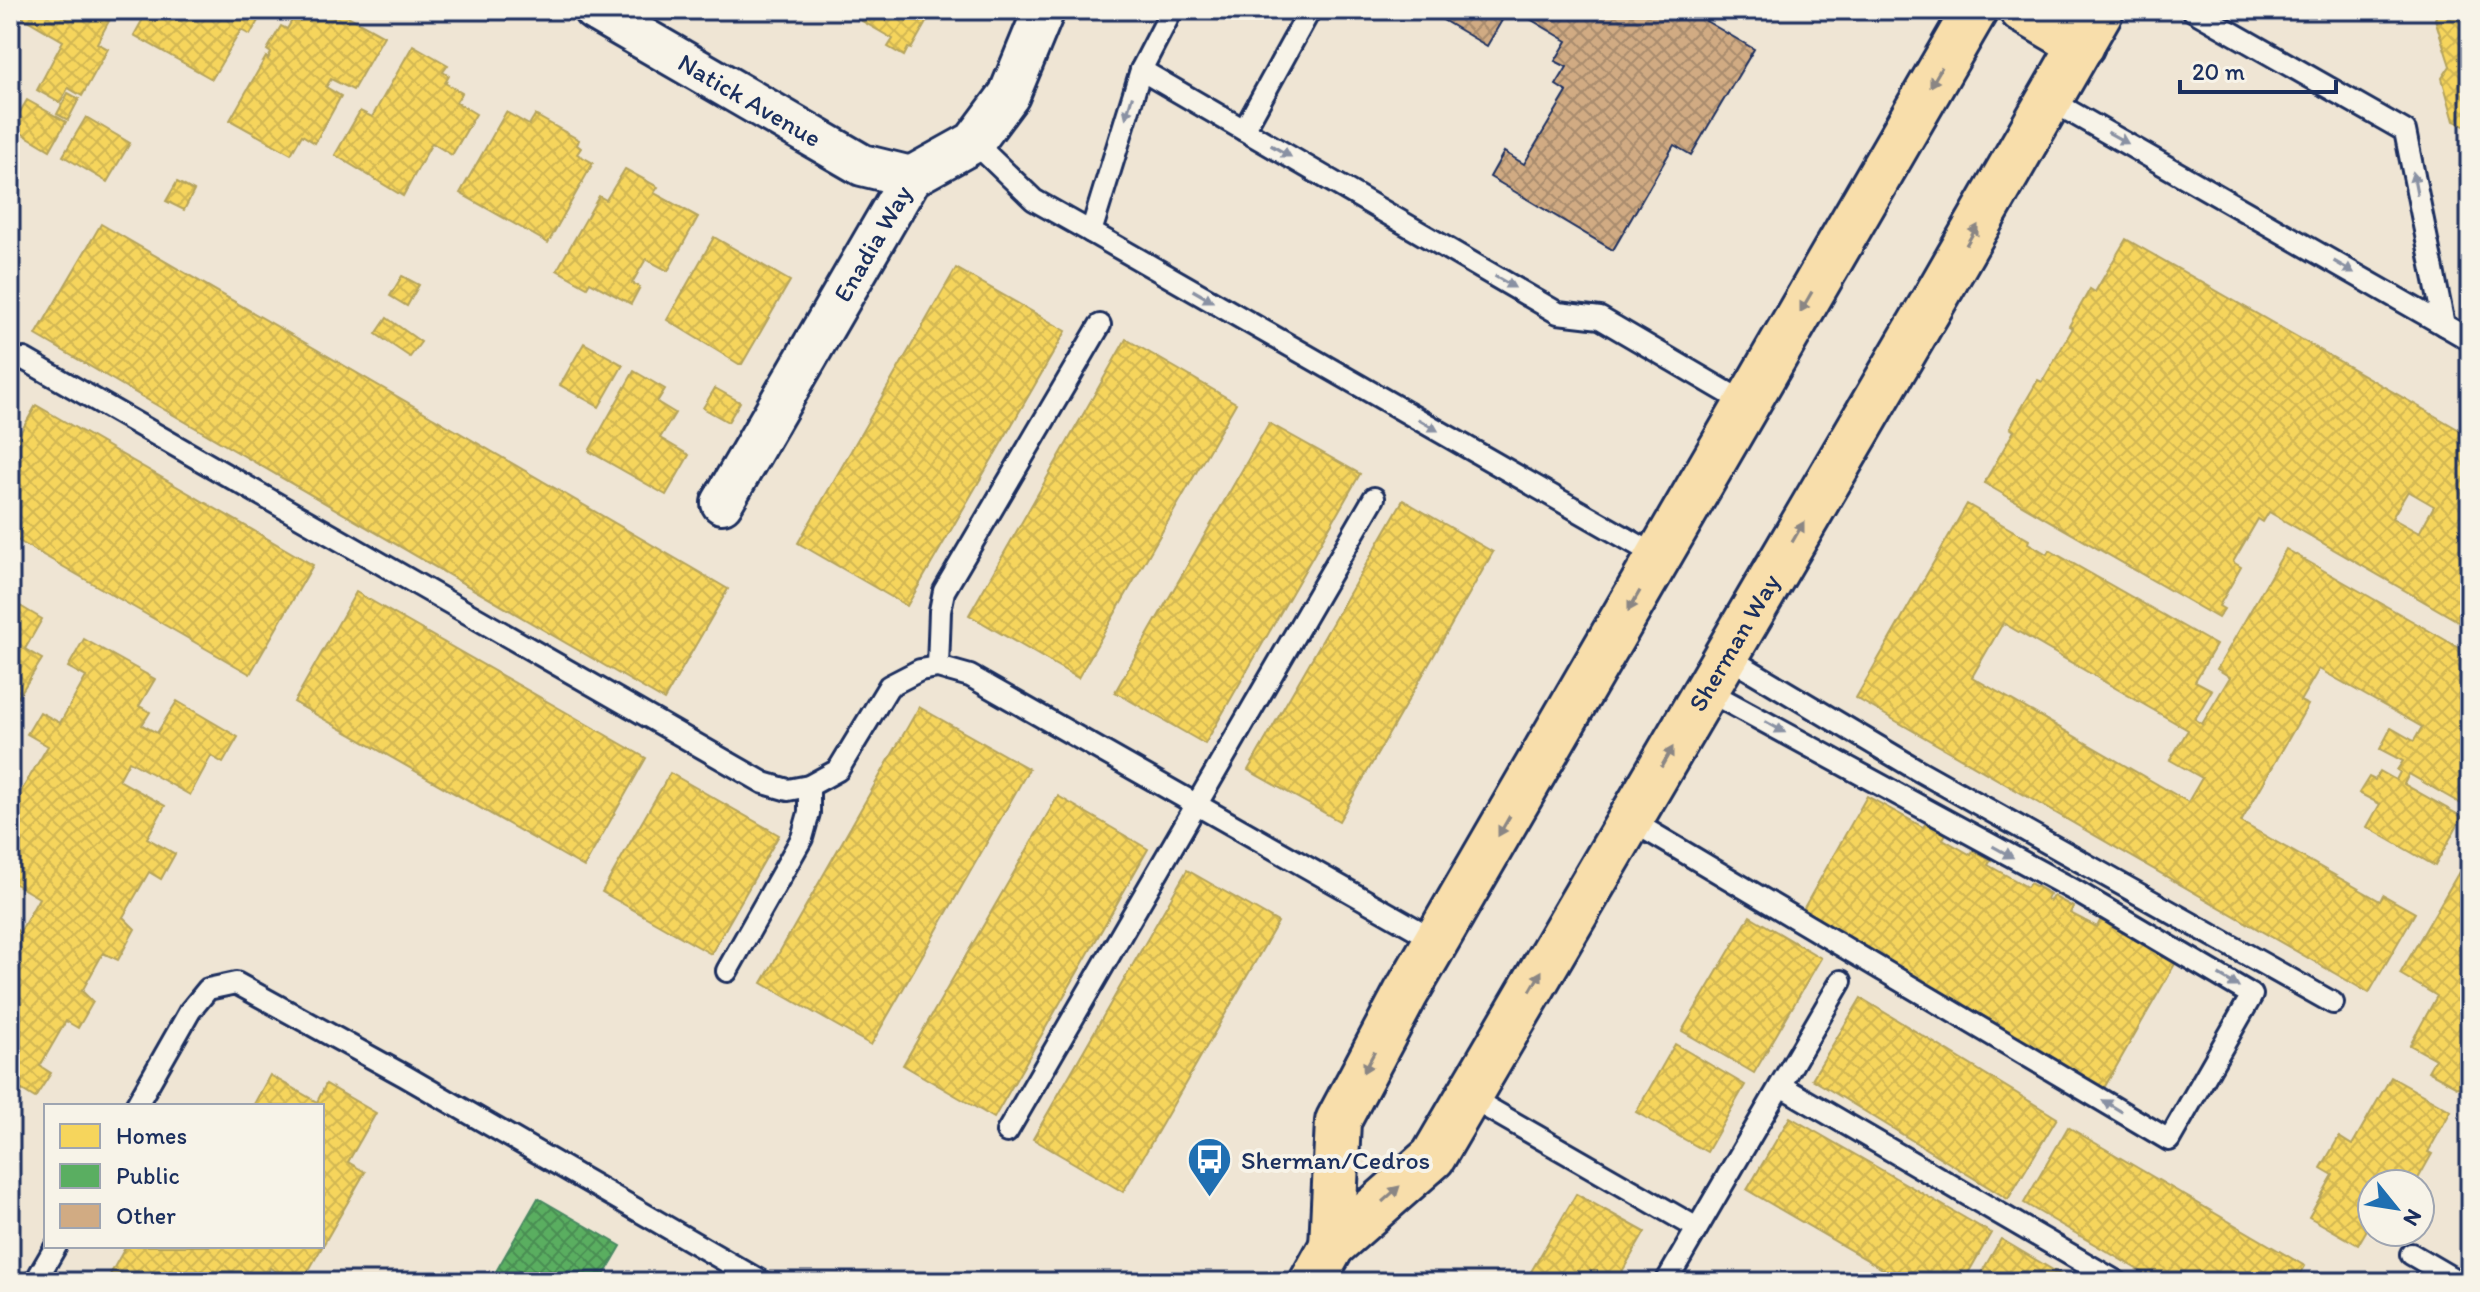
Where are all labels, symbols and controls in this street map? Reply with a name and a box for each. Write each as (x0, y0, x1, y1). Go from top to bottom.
scale bar (2180, 44, 2336, 94)
street label: Natick Avenue (673, 46, 827, 154)
text: 20 m (2192, 57, 2245, 86)
one-way arrow (1929, 66, 1943, 89)
one-way arrow (1122, 95, 1135, 119)
one-way arrow (2107, 130, 2129, 144)
one-way arrow (1270, 144, 1292, 158)
one-way arrow (2409, 170, 2421, 195)
street label: Enadia Way (826, 179, 919, 308)
one-way arrow (1965, 223, 1979, 246)
one-way arrow (2333, 260, 2355, 274)
one-way arrow (1494, 275, 1516, 289)
one-way arrow (1192, 289, 1214, 303)
one-way arrow (1799, 291, 1813, 314)
one-way arrow (1417, 418, 1439, 432)
one-way arrow (1791, 521, 1805, 543)
street label: Sherman Way (1681, 568, 1787, 717)
one-way arrow (1627, 589, 1641, 612)
one-way arrow (1764, 720, 1786, 734)
one-way arrow (1660, 746, 1674, 768)
one-way arrow (1497, 814, 1511, 837)
one-way arrow (1992, 844, 2014, 858)
one-way arrow (1529, 970, 1543, 992)
one-way arrow (2217, 974, 2240, 988)
one-way arrow (1363, 1050, 1376, 1073)
one-way arrow (2101, 1099, 2123, 1113)
legend (44, 1104, 324, 1248)
text: Homes (116, 1121, 187, 1150)
bus stop icon: Sherman/Cedros (1186, 1136, 1234, 1199)
place label: Sherman/Cedros (1241, 1144, 1430, 1176)
text: Public (116, 1161, 180, 1190)
north arrow (2356, 1168, 2436, 1248)
one-way arrow (1381, 1186, 1400, 1204)
text: Other (116, 1201, 176, 1230)
text: N (2397, 1205, 2428, 1231)

